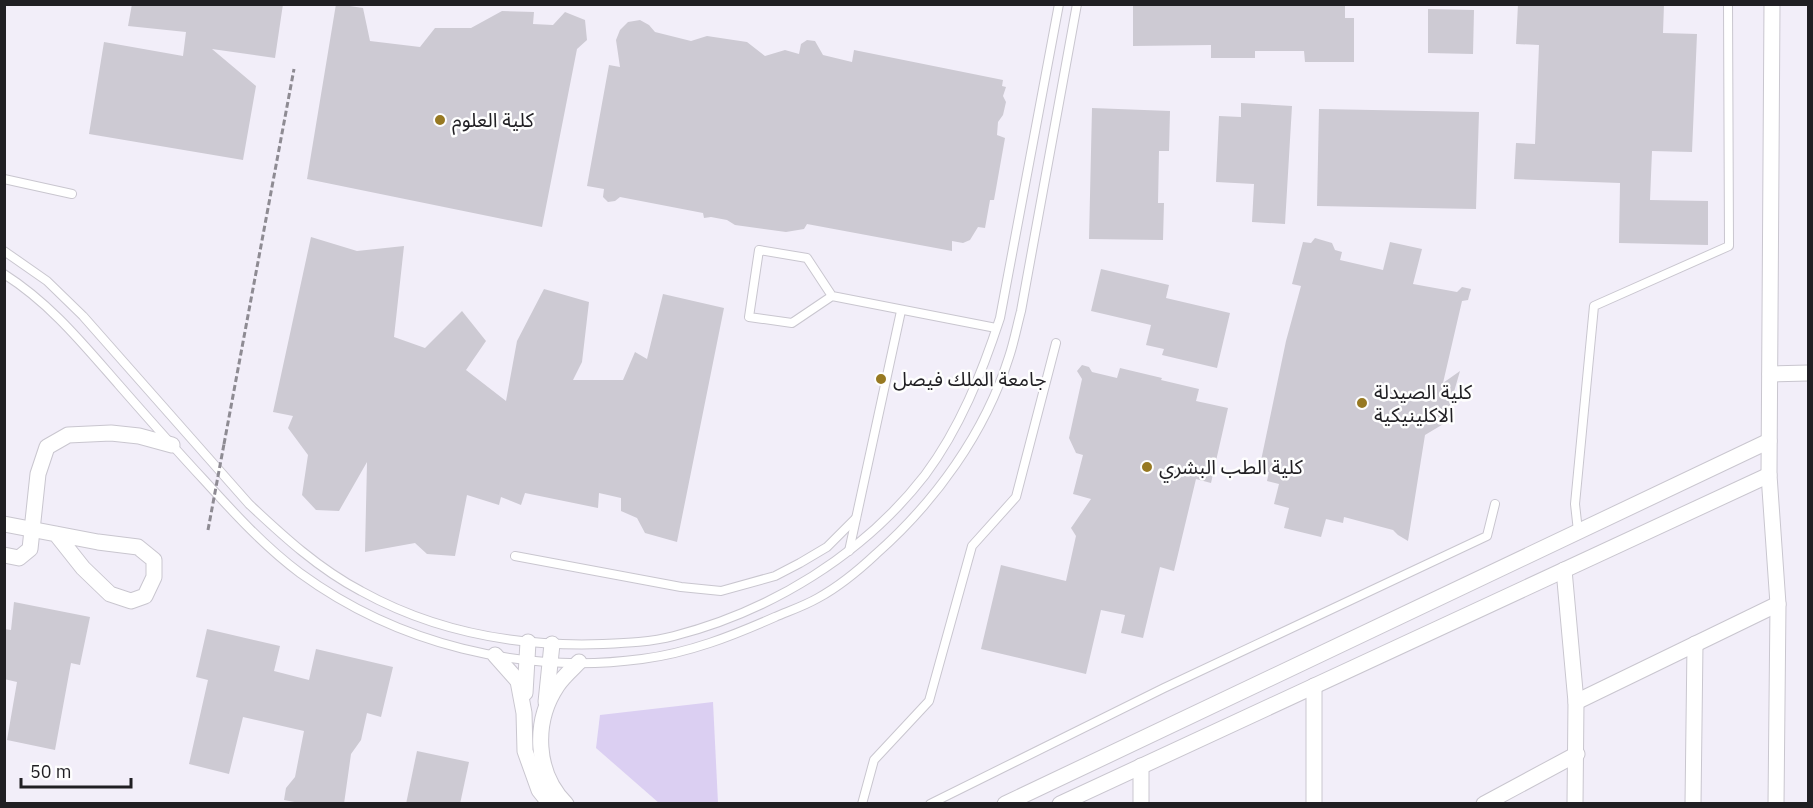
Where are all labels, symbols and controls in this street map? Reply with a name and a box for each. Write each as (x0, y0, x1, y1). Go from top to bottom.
place label: كلية العلوم (452, 106, 534, 135)
marker: كلية العلوم (433, 113, 447, 127)
place label: جامعة الملك فيصل (893, 365, 1047, 392)
marker: جامعة الملك فيصل (874, 372, 888, 386)
place label: كلية الصيدلة الاكلينيكية (1374, 378, 1473, 428)
marker: كلية الصيدلة الاكلينيكية (1355, 396, 1369, 410)
place label: كلية الطب البشري (1159, 453, 1304, 483)
marker: كلية الطب البشري (1140, 460, 1154, 474)
scale bar (21, 751, 130, 789)
text: 50 m (30, 760, 72, 783)

